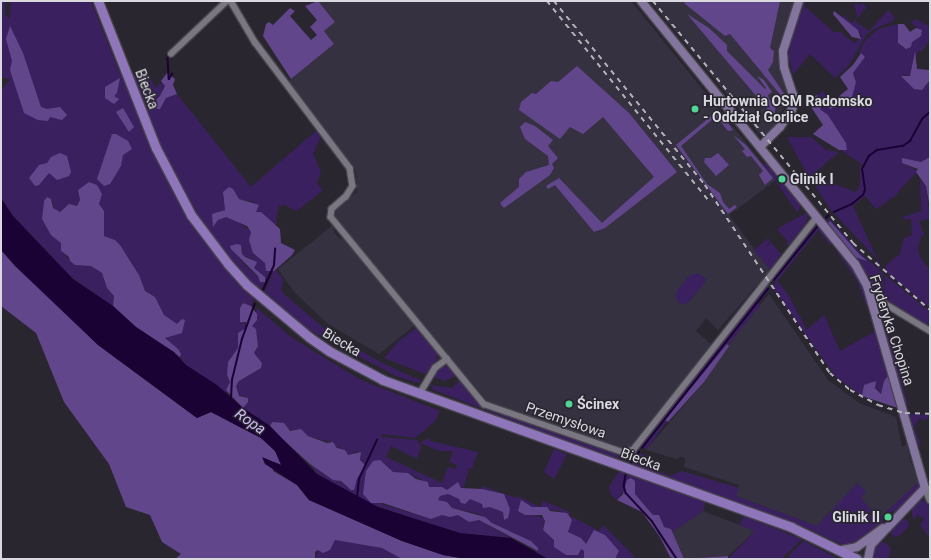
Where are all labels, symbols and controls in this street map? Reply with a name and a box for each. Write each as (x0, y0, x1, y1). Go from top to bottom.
street label: Biecka (132, 67, 162, 111)
place label: Hurtownia OSM Radomsko - Oddział Gorlice (703, 93, 872, 126)
marker: Hurtownia OSM Radomsko - Oddział Gorlice (690, 104, 700, 114)
place label: Glinik I (790, 171, 834, 187)
marker: Glinik I (777, 174, 787, 184)
street label: Fryderyka Chopina (866, 273, 918, 387)
street label: Biecka (320, 324, 364, 360)
place label: Ścinex (577, 396, 619, 412)
street label: Przemysłowa (524, 398, 608, 442)
marker: Ścinex (564, 399, 574, 409)
water label: Ropa (231, 405, 269, 439)
street label: Biecka (619, 444, 663, 474)
place label: Glinik II (832, 509, 880, 525)
marker: Glinik II (883, 512, 893, 522)

